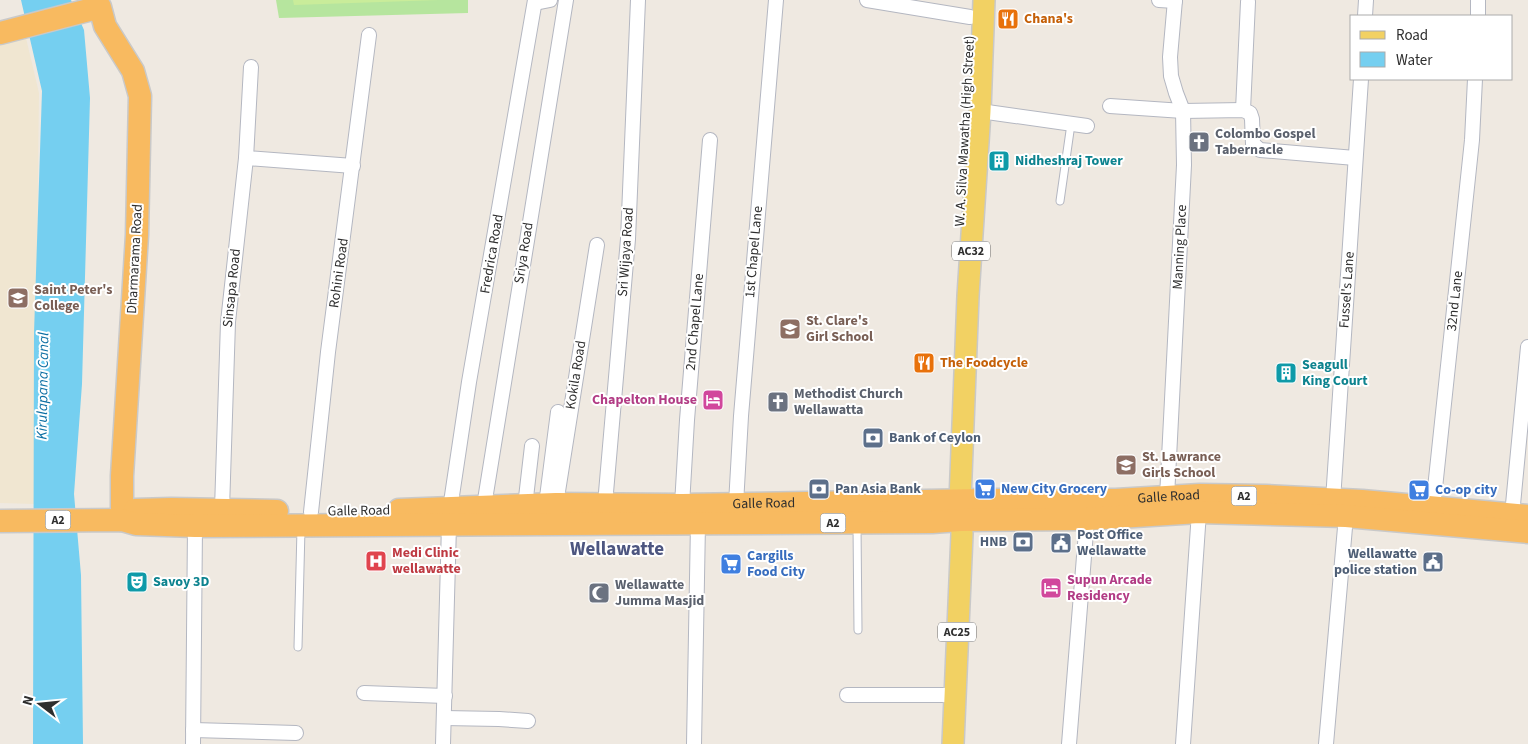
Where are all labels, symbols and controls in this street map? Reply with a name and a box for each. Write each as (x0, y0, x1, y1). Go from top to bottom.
restaurant icon: Chana's (996, 7, 1020, 31)
place label: Chana's (1024, 9, 1073, 29)
legend (1350, 15, 1513, 80)
text: Road (1396, 25, 1428, 46)
street label: W. A. Silva Mawatha (High Street) (950, 35, 980, 227)
text: Water (1396, 50, 1433, 71)
place label: Colombo Gospel Tabernacle (1215, 124, 1315, 160)
church icon: Colombo Gospel Tabernacle (1187, 130, 1211, 154)
building icon: Nidheshraj Tower (987, 149, 1011, 173)
place label: Nidheshraj Tower (1015, 151, 1123, 171)
street label: Dharmarama Road (122, 204, 148, 314)
street label: Manning Place (1168, 204, 1192, 290)
street label: 1st Chapel Lane (740, 205, 768, 299)
street label: Sri Wijaya Road (613, 207, 639, 297)
street label: Fredrica Road (475, 213, 509, 295)
street label: Sriya Road (509, 221, 539, 285)
street label: Rohini Road (324, 237, 354, 309)
road number: AC32 (952, 242, 990, 260)
street label: Sinsapa Road (218, 248, 246, 328)
street label: Fussel's Lane (1334, 251, 1360, 329)
street label: 32nd Lane (1442, 270, 1468, 332)
street label: 2nd Chapel Lane (681, 273, 709, 371)
place label: Saint Peter's College (34, 280, 112, 316)
school or university icon: Saint Peter's College (6, 286, 30, 310)
place label: St. Clare's Girl School (806, 311, 873, 347)
school or university icon: St. Clare's Girl School (778, 317, 802, 341)
water label: Kirulapana Canal (32, 332, 54, 440)
street label: Kokila Road (561, 339, 591, 411)
restaurant icon: The Foodcycle (912, 351, 936, 375)
place label: The Foodcycle (940, 353, 1028, 373)
place label: Seagull King Court (1302, 355, 1368, 391)
building icon: Seagull King Court (1274, 361, 1298, 385)
place label: Methodist Church Wellawatta (794, 384, 903, 420)
hotel icon: Chapelton House (701, 388, 725, 412)
place label: Chapelton House (592, 390, 697, 410)
church icon: Methodist Church Wellawatta (766, 390, 790, 414)
bank icon: Bank of Ceylon (861, 426, 885, 450)
place label: Bank of Ceylon (889, 428, 981, 448)
place label: St. Lawrance Girls School (1142, 447, 1221, 483)
school or university icon: St. Lawrance Girls School (1114, 453, 1138, 477)
bank icon: Pan Asia Bank (807, 477, 831, 501)
supermarket icon: New City Grocery (973, 477, 997, 501)
supermarket icon: Co-op city (1407, 478, 1431, 502)
place label: Pan Asia Bank (835, 479, 921, 499)
place label: New City Grocery (1001, 479, 1108, 499)
place label: Co-op city (1435, 480, 1498, 500)
street label: Galle Road (1137, 485, 1201, 509)
road number: A2 (1232, 486, 1256, 506)
street label: Galle Road (732, 493, 795, 514)
street label: Galle Road (328, 500, 390, 522)
road number: A2 (46, 510, 70, 530)
road number: A2 (820, 514, 846, 532)
place label: Post Office Wellawatte (1077, 525, 1146, 561)
bank icon: HNB (1011, 530, 1035, 554)
public building icon: Post Office Wellawatte (1049, 531, 1073, 555)
place label: HNB (980, 532, 1008, 552)
district label: Wellawatte (570, 536, 664, 563)
place label: Medi Clinic wellawatte (392, 543, 461, 579)
place label: Wellawatte police station (1334, 544, 1417, 580)
place label: Cargills Food City (747, 546, 806, 582)
hospital icon: Medi Clinic wellawatte (364, 549, 388, 573)
public building icon: Wellawatte police station (1421, 550, 1445, 574)
supermarket icon: Cargills Food City (719, 552, 743, 576)
theatre icon: Savoy 3D (125, 570, 149, 594)
place label: Supun Arcade Residency (1067, 570, 1152, 606)
place label: Savoy 3D (153, 572, 210, 592)
place label: Wellawatte Jumma Masjid (615, 575, 704, 611)
hotel icon: Supun Arcade Residency (1039, 576, 1063, 600)
mosque icon: Wellawatte Jumma Masjid (587, 581, 611, 605)
road number: AC25 (938, 622, 976, 642)
north arrow (15, 679, 65, 729)
text: N (18, 693, 39, 708)

